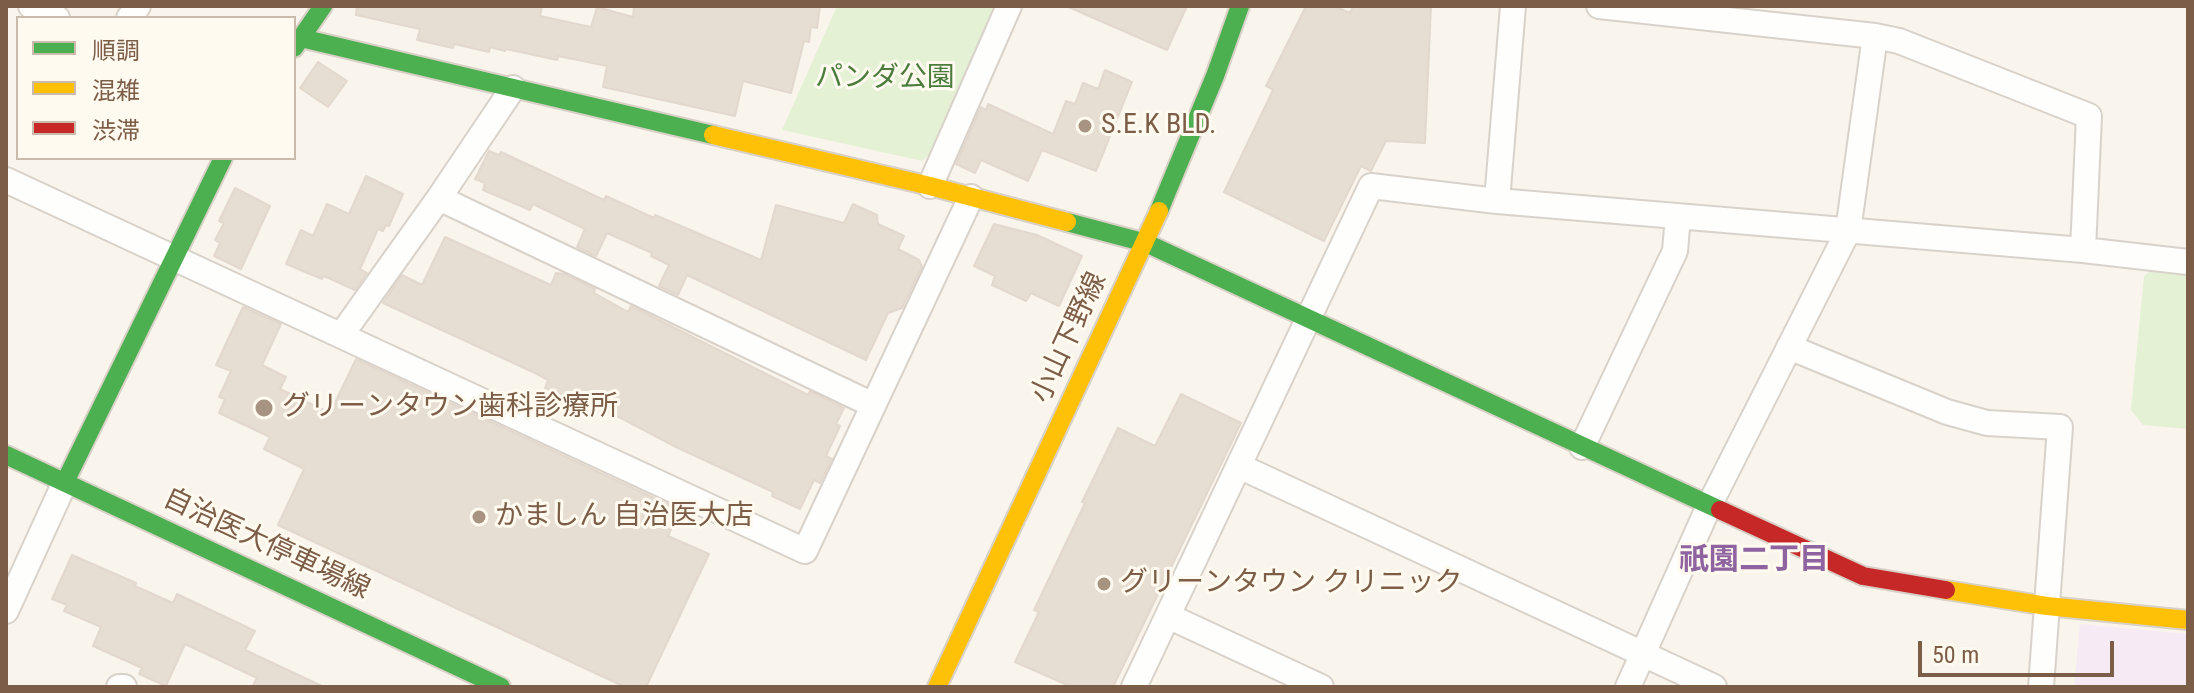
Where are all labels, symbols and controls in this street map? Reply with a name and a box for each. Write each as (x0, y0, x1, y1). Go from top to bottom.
legend (16, 16, 296, 160)
text: 順調 (92, 37, 140, 65)
park label: パンダ公園 (815, 62, 955, 96)
text: 混雑 (92, 77, 140, 105)
place label: S.E.K BLD. (1101, 109, 1216, 143)
text: 渋滞 (92, 117, 140, 145)
marker: S.E.K BLD. (1076, 117, 1094, 135)
street label: 小山下野線 (1025, 267, 1115, 409)
place label: グリーンタウン歯科診療所 (282, 391, 618, 425)
marker: グリーンタウン歯科診療所 (253, 397, 275, 419)
street label: 自治医大停車場線 (157, 482, 375, 608)
place label: かましん 自治医大店 (495, 500, 753, 534)
marker: かましん 自治医大店 (470, 508, 488, 526)
district label: 祇園二丁目 (1679, 543, 1829, 579)
place label: グリーンタウン クリニック (1120, 567, 1462, 601)
marker: グリーンタウン クリニック (1095, 575, 1113, 593)
scale bar (1922, 625, 2118, 675)
text: 50 m (1932, 641, 1979, 669)

